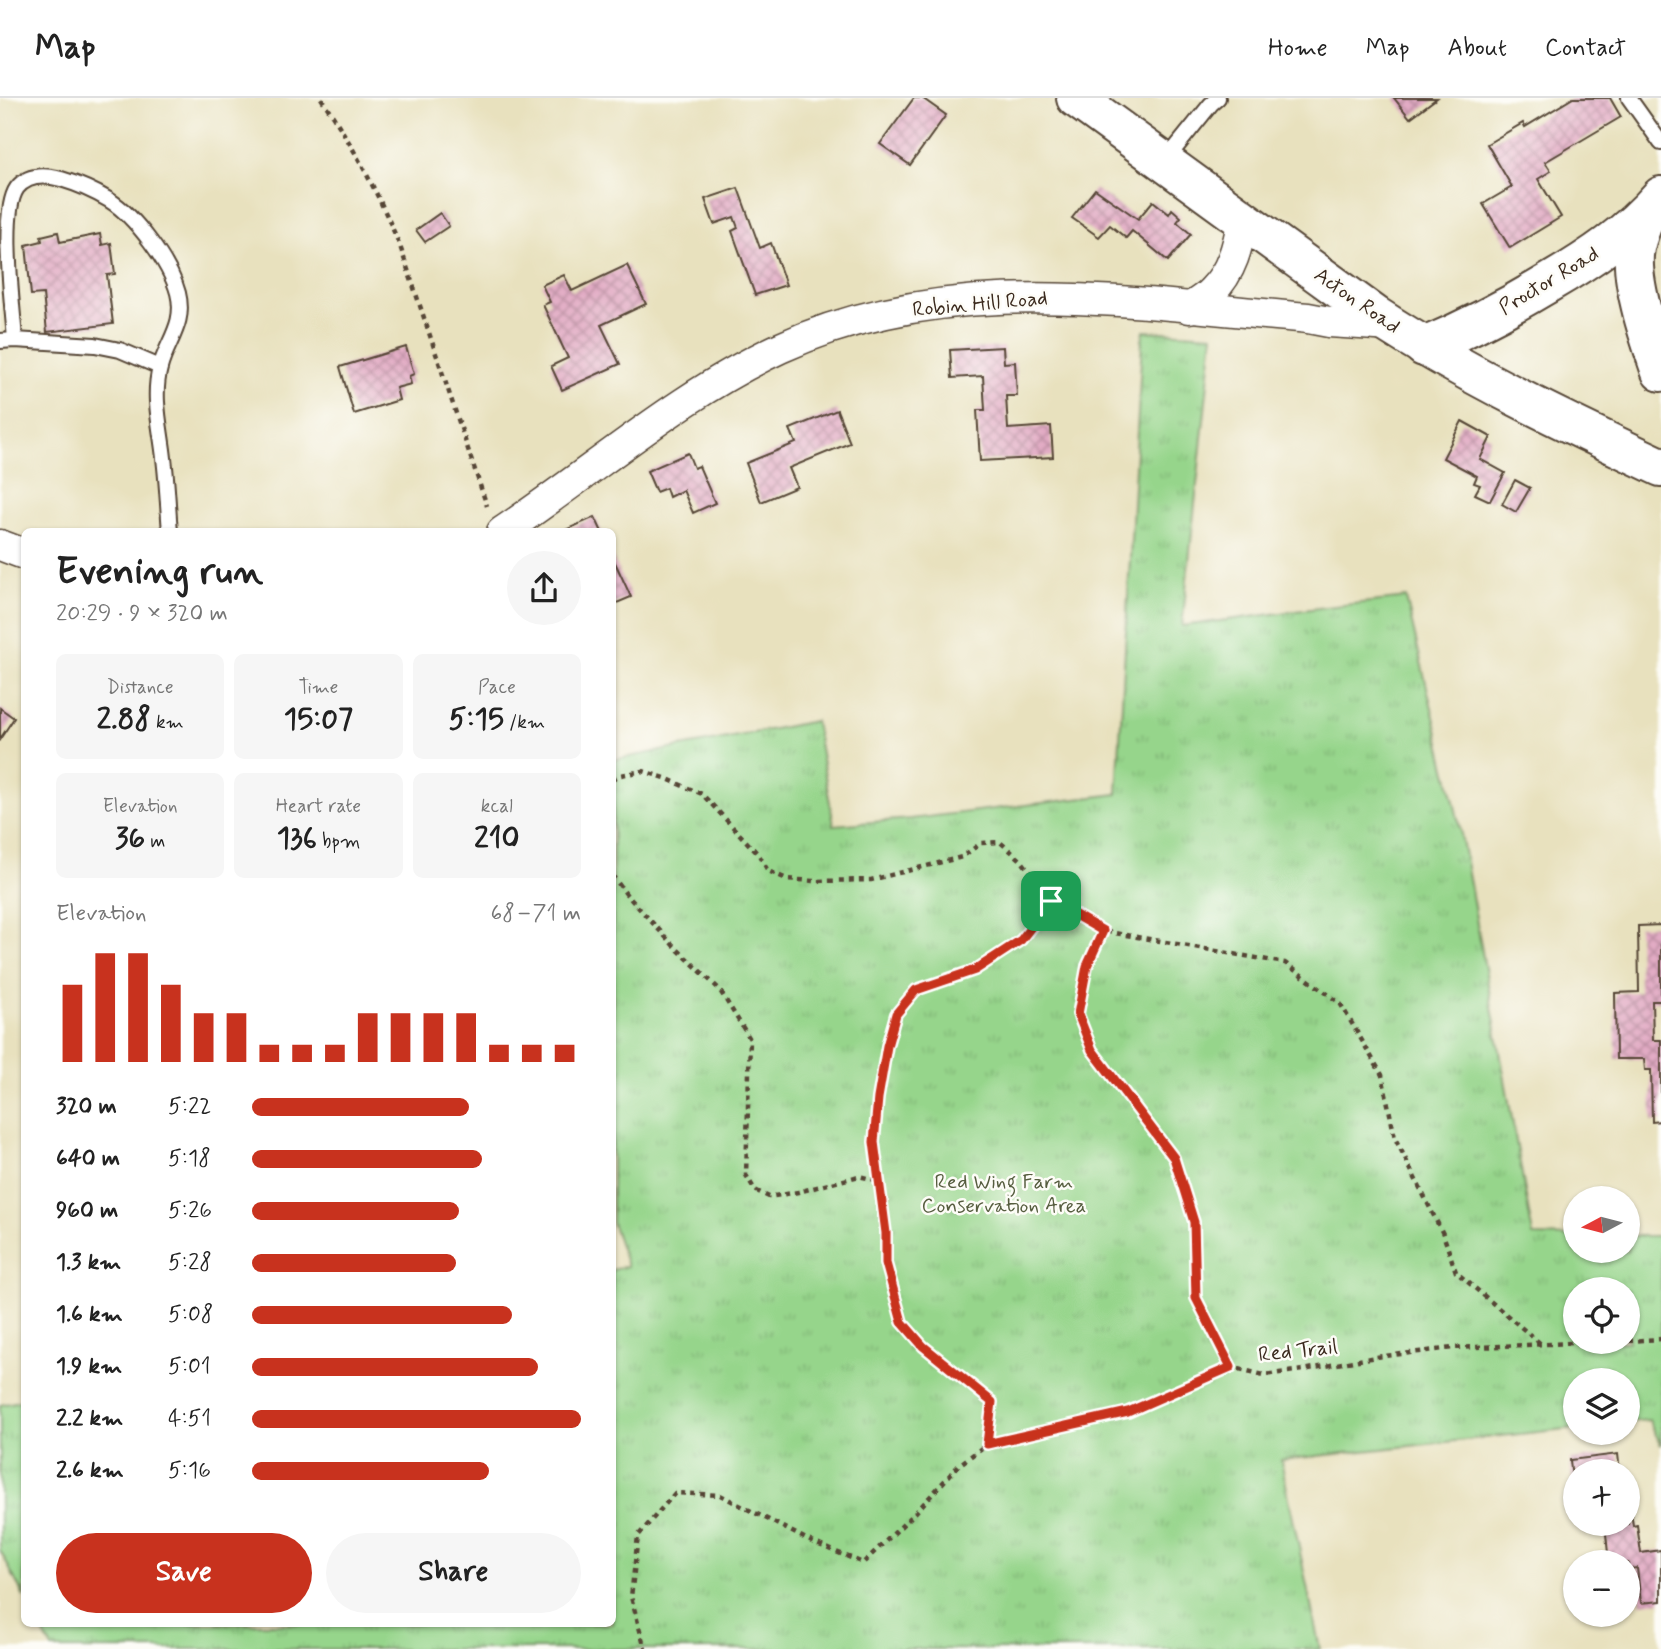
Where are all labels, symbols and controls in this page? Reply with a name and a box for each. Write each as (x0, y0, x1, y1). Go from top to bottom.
text: Map (35, 26, 95, 70)
text: Home (1268, 33, 1328, 64)
text: Map (1366, 33, 1410, 64)
text: About (1448, 33, 1507, 64)
text: Contact (1545, 33, 1626, 64)
street label: Proctor Road (1494, 240, 1604, 322)
street label: Acton Road (1308, 261, 1406, 341)
street label: Robin Hill Road (911, 284, 1049, 324)
text: Evening run (56, 548, 263, 597)
button: share (507, 551, 581, 625)
text: 20:29 · 9 × 320 m (56, 599, 228, 629)
text: Distance (107, 675, 174, 700)
text: Time (299, 675, 338, 700)
text: Pace (478, 675, 516, 700)
text: 2.88 (97, 700, 151, 739)
text: 15:07 (284, 700, 353, 739)
text: 5:15 (449, 700, 504, 739)
text: km (151, 710, 184, 735)
text: /km (504, 710, 545, 735)
text: Elevation (103, 794, 178, 819)
text: Heart rate (276, 794, 361, 819)
text: kcal (481, 794, 513, 819)
text: 36 (115, 819, 145, 858)
text: 136 (277, 819, 317, 858)
text: 210 (474, 819, 520, 858)
text: m (145, 829, 165, 854)
text: bpm (317, 829, 360, 854)
pin (1021, 871, 1081, 931)
icon: arrive (1032, 882, 1070, 920)
text: Elevation (56, 899, 147, 929)
text: 68–71 m (491, 899, 581, 929)
text: 320 m (56, 1092, 117, 1122)
text: 5:22 (168, 1092, 211, 1122)
text: 640 m (56, 1144, 120, 1174)
text: 5:18 (168, 1144, 211, 1174)
park label: Red Wing Farm Conservation Area (922, 1168, 1086, 1220)
north arrow (1563, 1186, 1640, 1264)
map controls (1563, 1186, 1640, 1627)
text: 960 m (56, 1196, 118, 1226)
text: 5:26 (168, 1196, 212, 1226)
text: 1.3 km (56, 1248, 121, 1278)
text: 5:28 (168, 1248, 212, 1278)
button: locate (1563, 1277, 1640, 1354)
text: 1.6 km (56, 1300, 123, 1330)
text: 5:08 (168, 1300, 213, 1330)
street label: Red Trail (1257, 1333, 1339, 1369)
text: 1.9 km (56, 1352, 122, 1382)
text: 5:01 (168, 1352, 211, 1382)
button: layers (1563, 1368, 1640, 1445)
text: 2.2 km (56, 1404, 123, 1434)
text: 4:51 (168, 1404, 211, 1434)
text: 2.6 km (56, 1456, 124, 1486)
text: 5:16 (168, 1456, 211, 1486)
button: + (1563, 1459, 1640, 1536)
button: Save (56, 1533, 312, 1613)
button: Share (326, 1533, 581, 1613)
button: − (1563, 1550, 1640, 1627)

